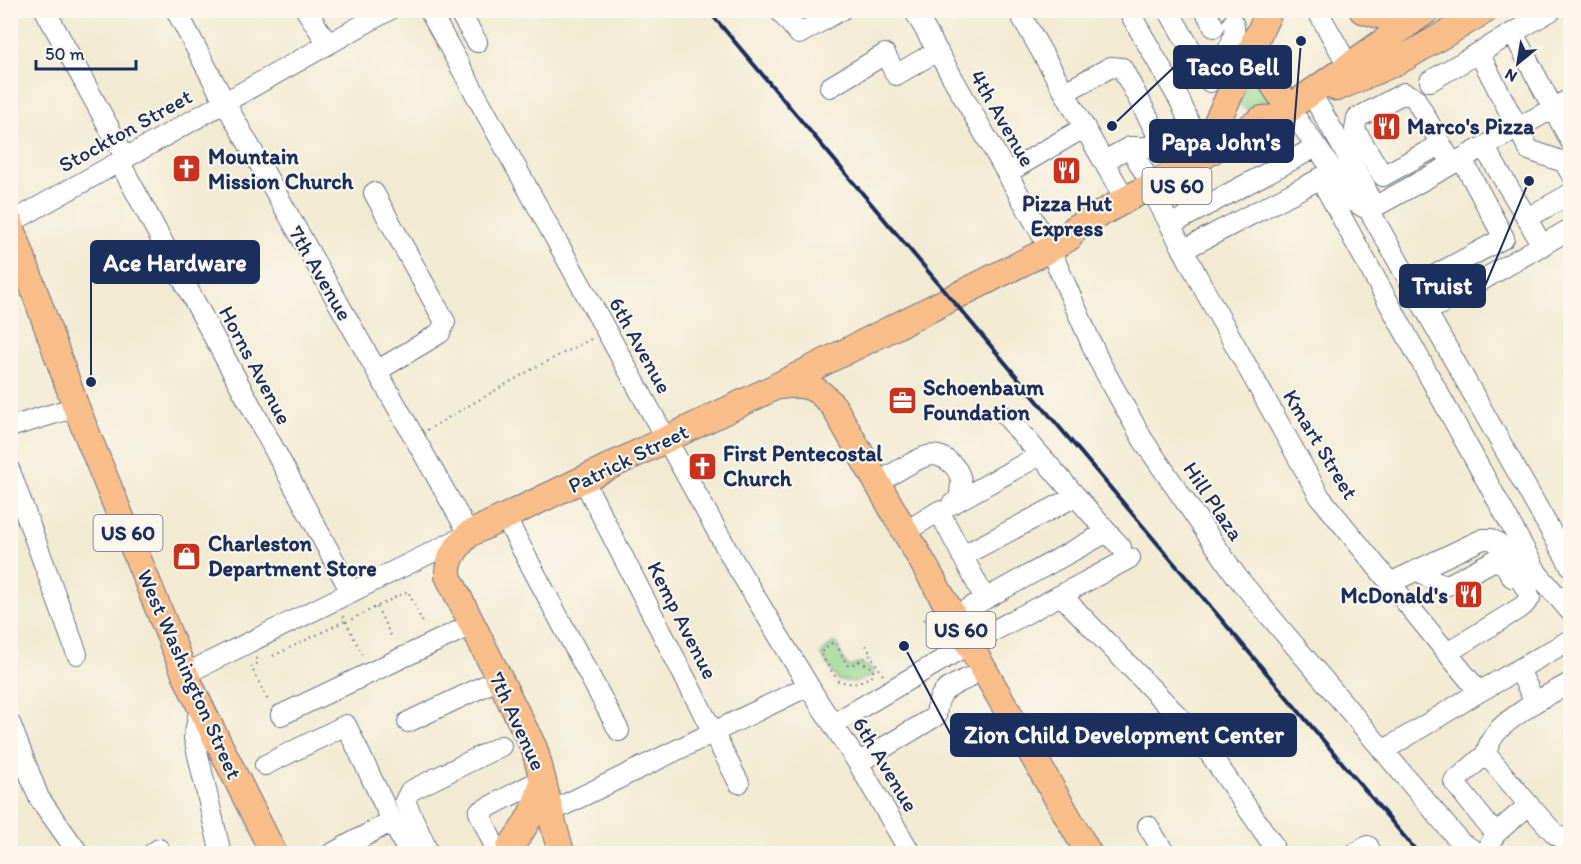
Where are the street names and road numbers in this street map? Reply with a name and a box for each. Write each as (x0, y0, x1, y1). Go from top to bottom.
street label: 4th Avenue (964, 65, 1041, 172)
street label: Stockton Street (54, 83, 197, 178)
road number: US 60 (1142, 168, 1212, 204)
street label: 7th Avenue (283, 221, 359, 326)
street label: 6th Avenue (603, 292, 678, 398)
street label: Horns Avenue (213, 301, 298, 429)
street label: Kmart Street (1277, 384, 1364, 504)
street label: Patrick Street (564, 418, 693, 499)
street label: Hill Plaza (1177, 457, 1250, 546)
road number: US 60 (94, 515, 162, 551)
street label: Kemp Avenue (641, 557, 724, 684)
street label: West Washington Street (131, 565, 248, 783)
road number: US 60 (926, 612, 996, 648)
street label: 7th Avenue (483, 668, 552, 775)
street label: 6th Avenue (847, 712, 924, 817)

